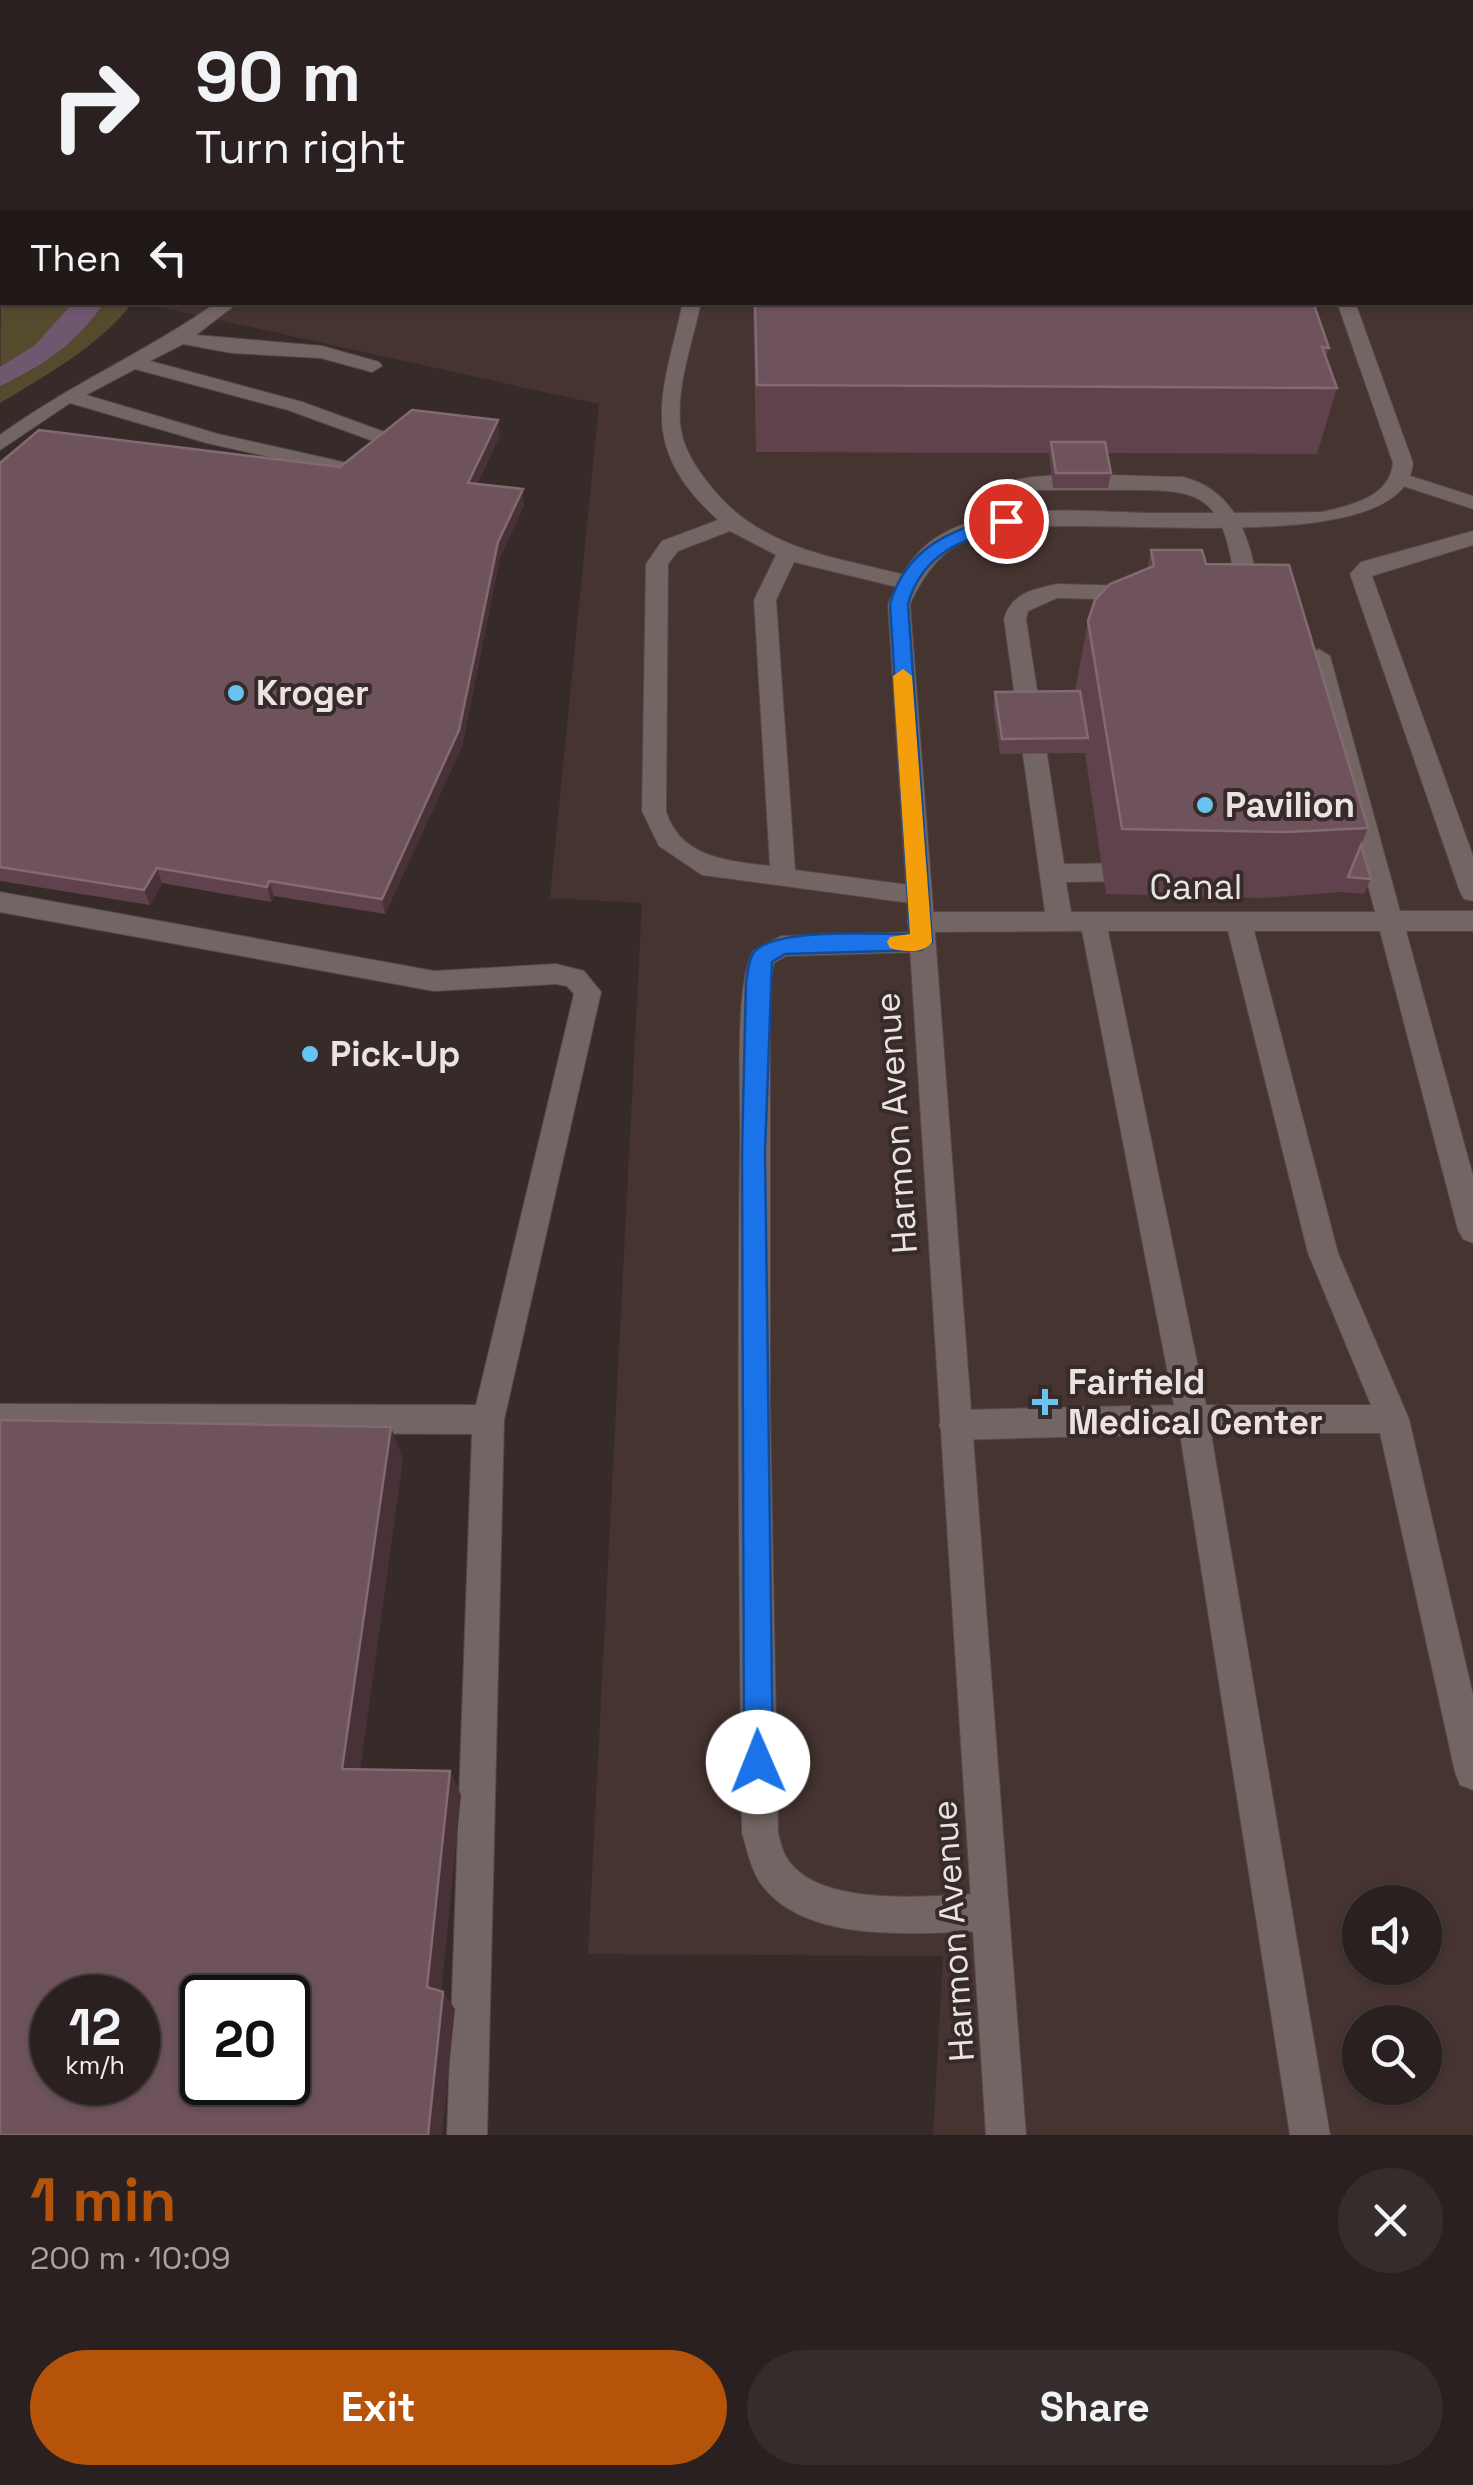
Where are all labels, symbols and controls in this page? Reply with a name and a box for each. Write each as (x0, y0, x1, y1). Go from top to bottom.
text: 90 m (195, 32, 361, 121)
icon: right (30, 40, 160, 170)
text: Turn right (195, 119, 406, 176)
icon: left (141, 230, 196, 285)
text: Then (30, 234, 121, 282)
pin (964, 479, 1049, 564)
icon: arrive (979, 494, 1034, 549)
place label: Kroger (256, 671, 369, 715)
marker: Kroger (225, 682, 247, 704)
place label: Pavilion (1225, 783, 1355, 827)
marker: Pavilion (1194, 794, 1216, 816)
street label: Canal (1150, 865, 1242, 909)
street label: Harmon Avenue (865, 991, 927, 1255)
place label: Pick-Up (330, 1032, 460, 1076)
marker: Pick-Up (299, 1043, 321, 1065)
place label: Fairfield Medical Center (1068, 1360, 1323, 1444)
marker: Fairfield Medical Center (1032, 1389, 1058, 1415)
position arrow (706, 1710, 810, 1814)
street label: Harmon Avenue (922, 1799, 984, 2063)
map controls (1342, 1885, 1442, 2105)
button: sound (1342, 1885, 1442, 1985)
speed limit sign: 20 (180, 1975, 310, 2105)
text: 12 (69, 1996, 121, 2060)
button: search (1342, 2005, 1442, 2105)
text: km/h (65, 2049, 125, 2081)
text: 1 min (30, 2162, 177, 2239)
button: close (1338, 2168, 1443, 2273)
text: 200 m · 10:09 (30, 2238, 231, 2278)
button: Exit (30, 2350, 727, 2465)
button: Share (747, 2350, 1443, 2465)

